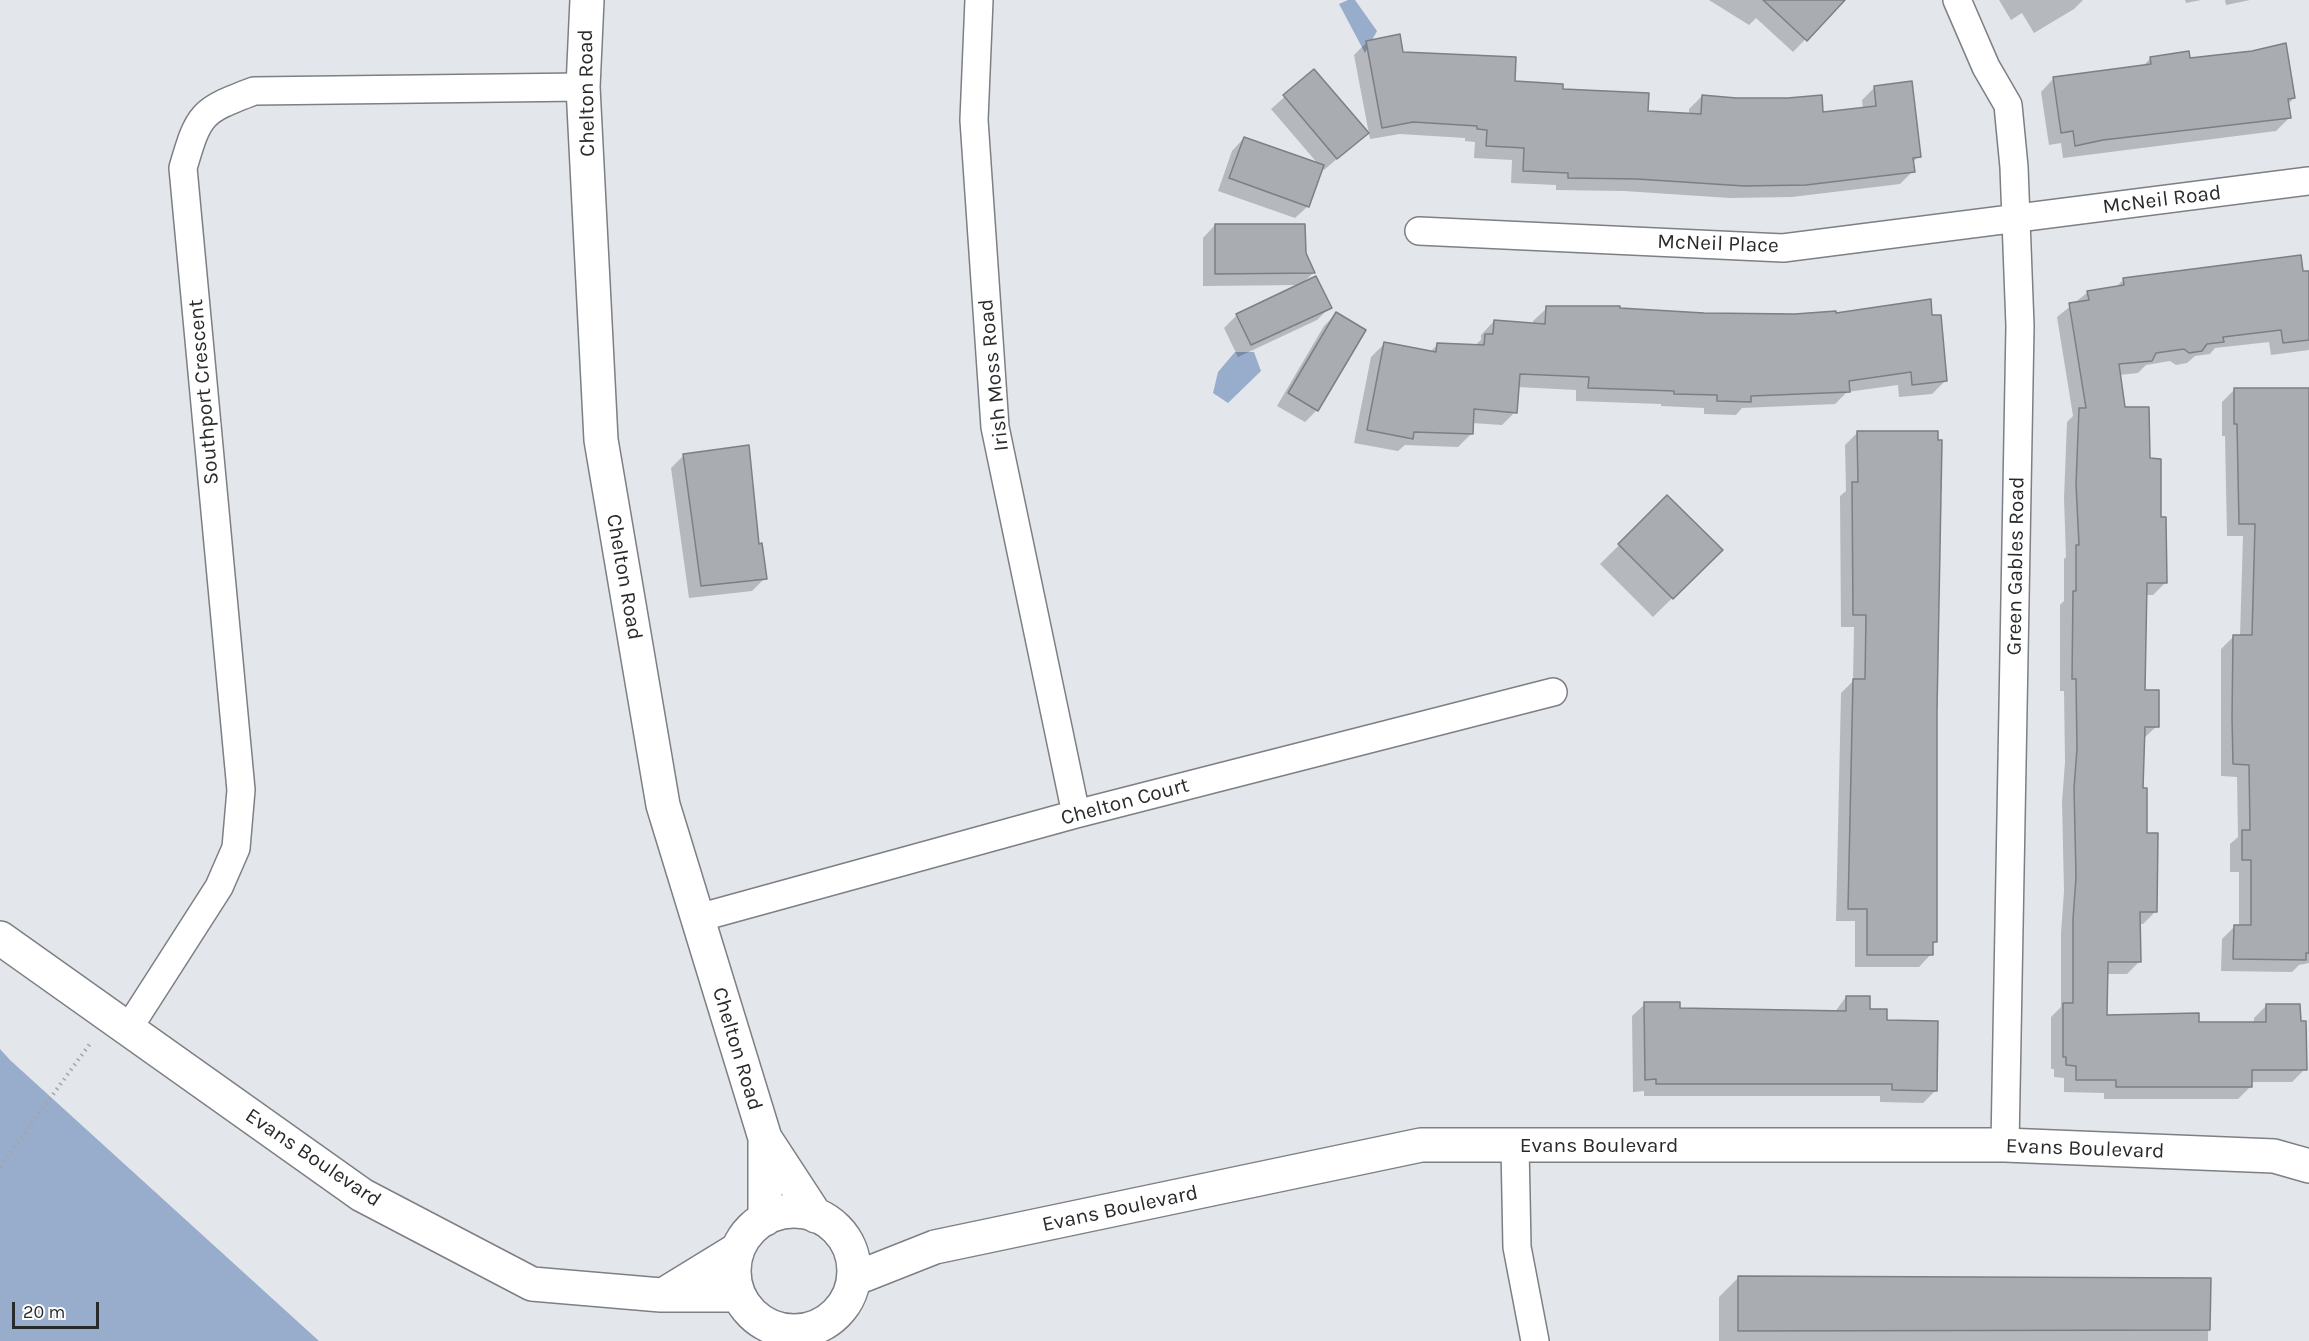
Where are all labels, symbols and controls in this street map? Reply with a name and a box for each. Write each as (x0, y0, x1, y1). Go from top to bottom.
street label: Chelton Road (573, 29, 601, 157)
street label: McNeil Road (2101, 180, 2223, 220)
street label: McNeil Place (1657, 229, 1779, 259)
street label: Southport Crescent (183, 298, 225, 486)
street label: Irish Moss Road (973, 298, 1015, 452)
street label: Green Gables Road (2002, 476, 2030, 656)
street label: Chelton Road (601, 512, 647, 642)
street label: Chelton Court (1058, 773, 1192, 831)
street label: Chelton Road (706, 984, 768, 1114)
street label: Evans Boulevard (240, 1103, 386, 1213)
street label: Evans Boulevard (1520, 1133, 1678, 1159)
street label: Evans Boulevard (2005, 1134, 2165, 1164)
street label: Evans Boulevard (1040, 1180, 1200, 1238)
scale bar (15, 1290, 102, 1328)
text: 20 m (23, 1301, 65, 1323)

